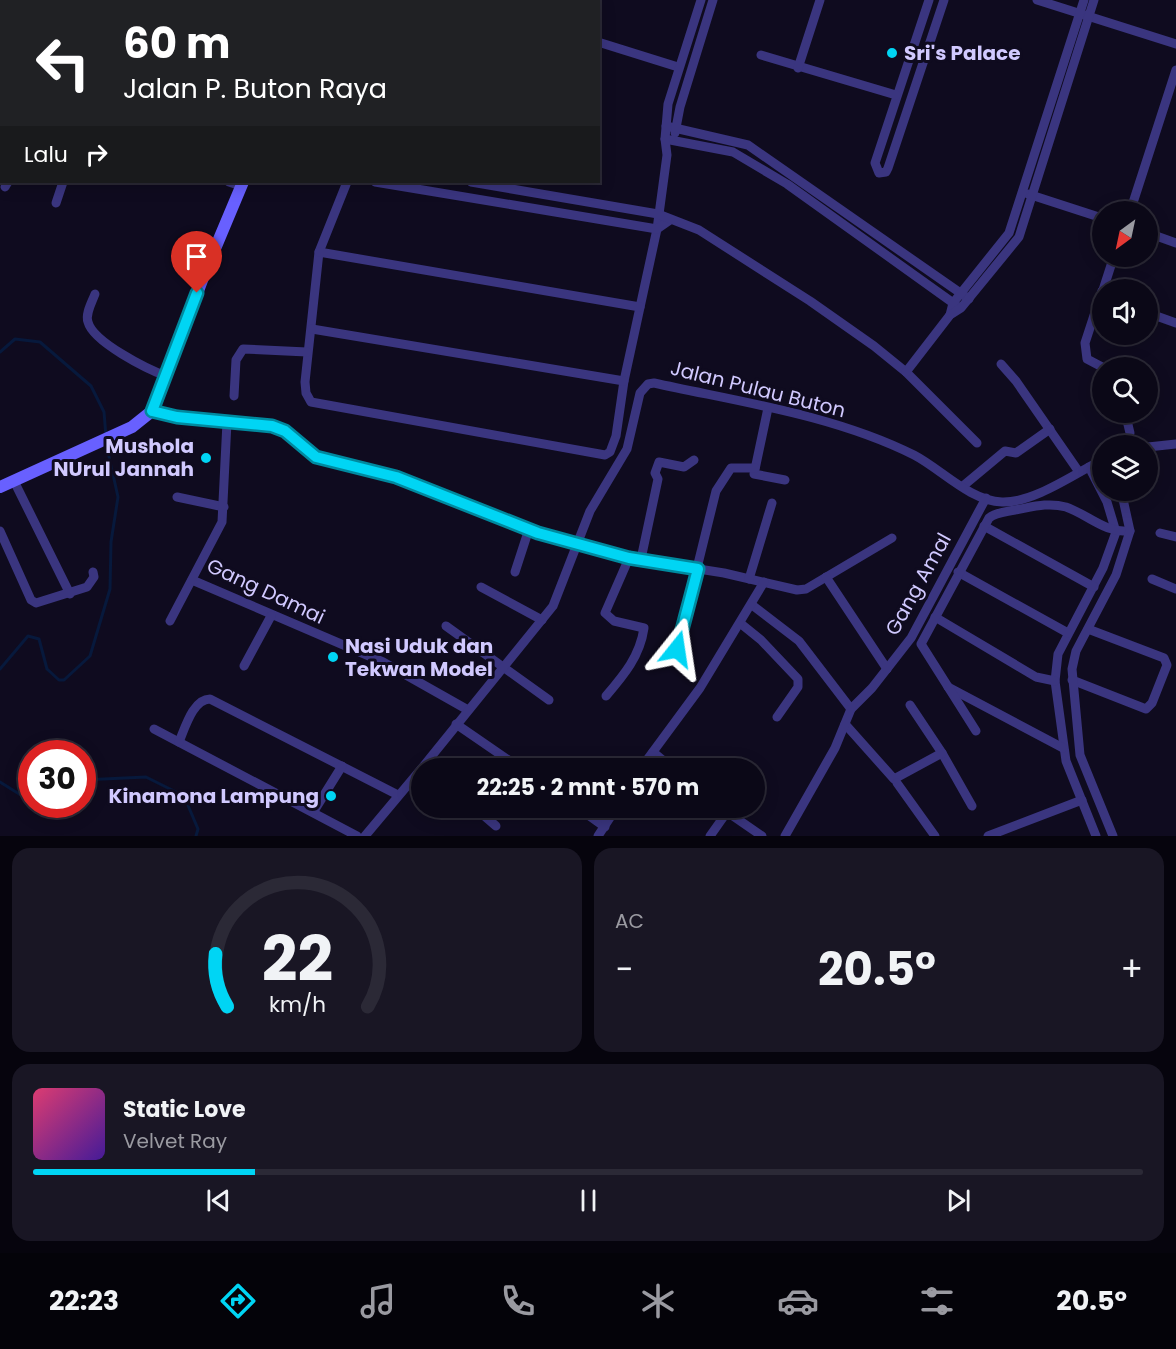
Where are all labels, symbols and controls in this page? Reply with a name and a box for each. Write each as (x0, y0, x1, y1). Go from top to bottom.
text: 60 m (123, 14, 231, 73)
icon: left (24, 24, 102, 102)
place label: Sri's Palace (904, 39, 1021, 67)
marker: Sri's Palace (885, 46, 899, 60)
text: Jalan P. Buton Raya (123, 70, 387, 107)
icon: right (80, 138, 113, 171)
text: Lalu (24, 139, 68, 170)
north arrow (1092, 201, 1158, 267)
map controls (1092, 201, 1158, 501)
pin (171, 231, 222, 293)
icon: arrive (180, 240, 213, 273)
button: sound (1092, 279, 1158, 345)
street label: Jalan Pulau Buton (667, 354, 849, 424)
button: search (1092, 357, 1158, 423)
place label: Mushola NUrul Jannah (54, 432, 194, 483)
button: layers (1092, 435, 1158, 501)
marker: Mushola NUrul Jannah (199, 451, 213, 465)
street label: Gang Amal (878, 528, 958, 640)
street label: Gang Damai (202, 551, 330, 631)
position arrow (645, 617, 709, 681)
place label: Nasi Uduk dan Tekwan Model (345, 632, 493, 683)
marker: Nasi Uduk dan Tekwan Model (326, 650, 340, 664)
speed limit sign: 30 (18, 740, 96, 818)
text: 22:25 · 2 mnt · 570 m (477, 772, 699, 803)
place label: Kinamona Lampung (108, 782, 319, 810)
marker: Kinamona Lampung (324, 789, 338, 803)
text: AC (615, 907, 644, 935)
text: 22 (261, 915, 333, 1003)
text: 20.5° (818, 938, 936, 1001)
text: − (615, 946, 633, 993)
text: + (1120, 946, 1143, 993)
text: km/h (268, 989, 326, 1020)
text: Static Love (123, 1094, 246, 1125)
text: Velvet Ray (123, 1127, 227, 1155)
icon: previous (202, 1184, 235, 1217)
icon: pause (572, 1184, 605, 1217)
icon: next (942, 1184, 975, 1217)
icon: directions (217, 1280, 259, 1322)
icon: music (357, 1280, 399, 1322)
icon: phone (497, 1280, 539, 1322)
icon: climate (637, 1280, 679, 1322)
icon: car (777, 1280, 819, 1322)
icon: filters (916, 1280, 958, 1322)
text: 22:23 (49, 1282, 119, 1319)
text: 20.5° (1056, 1282, 1127, 1319)

